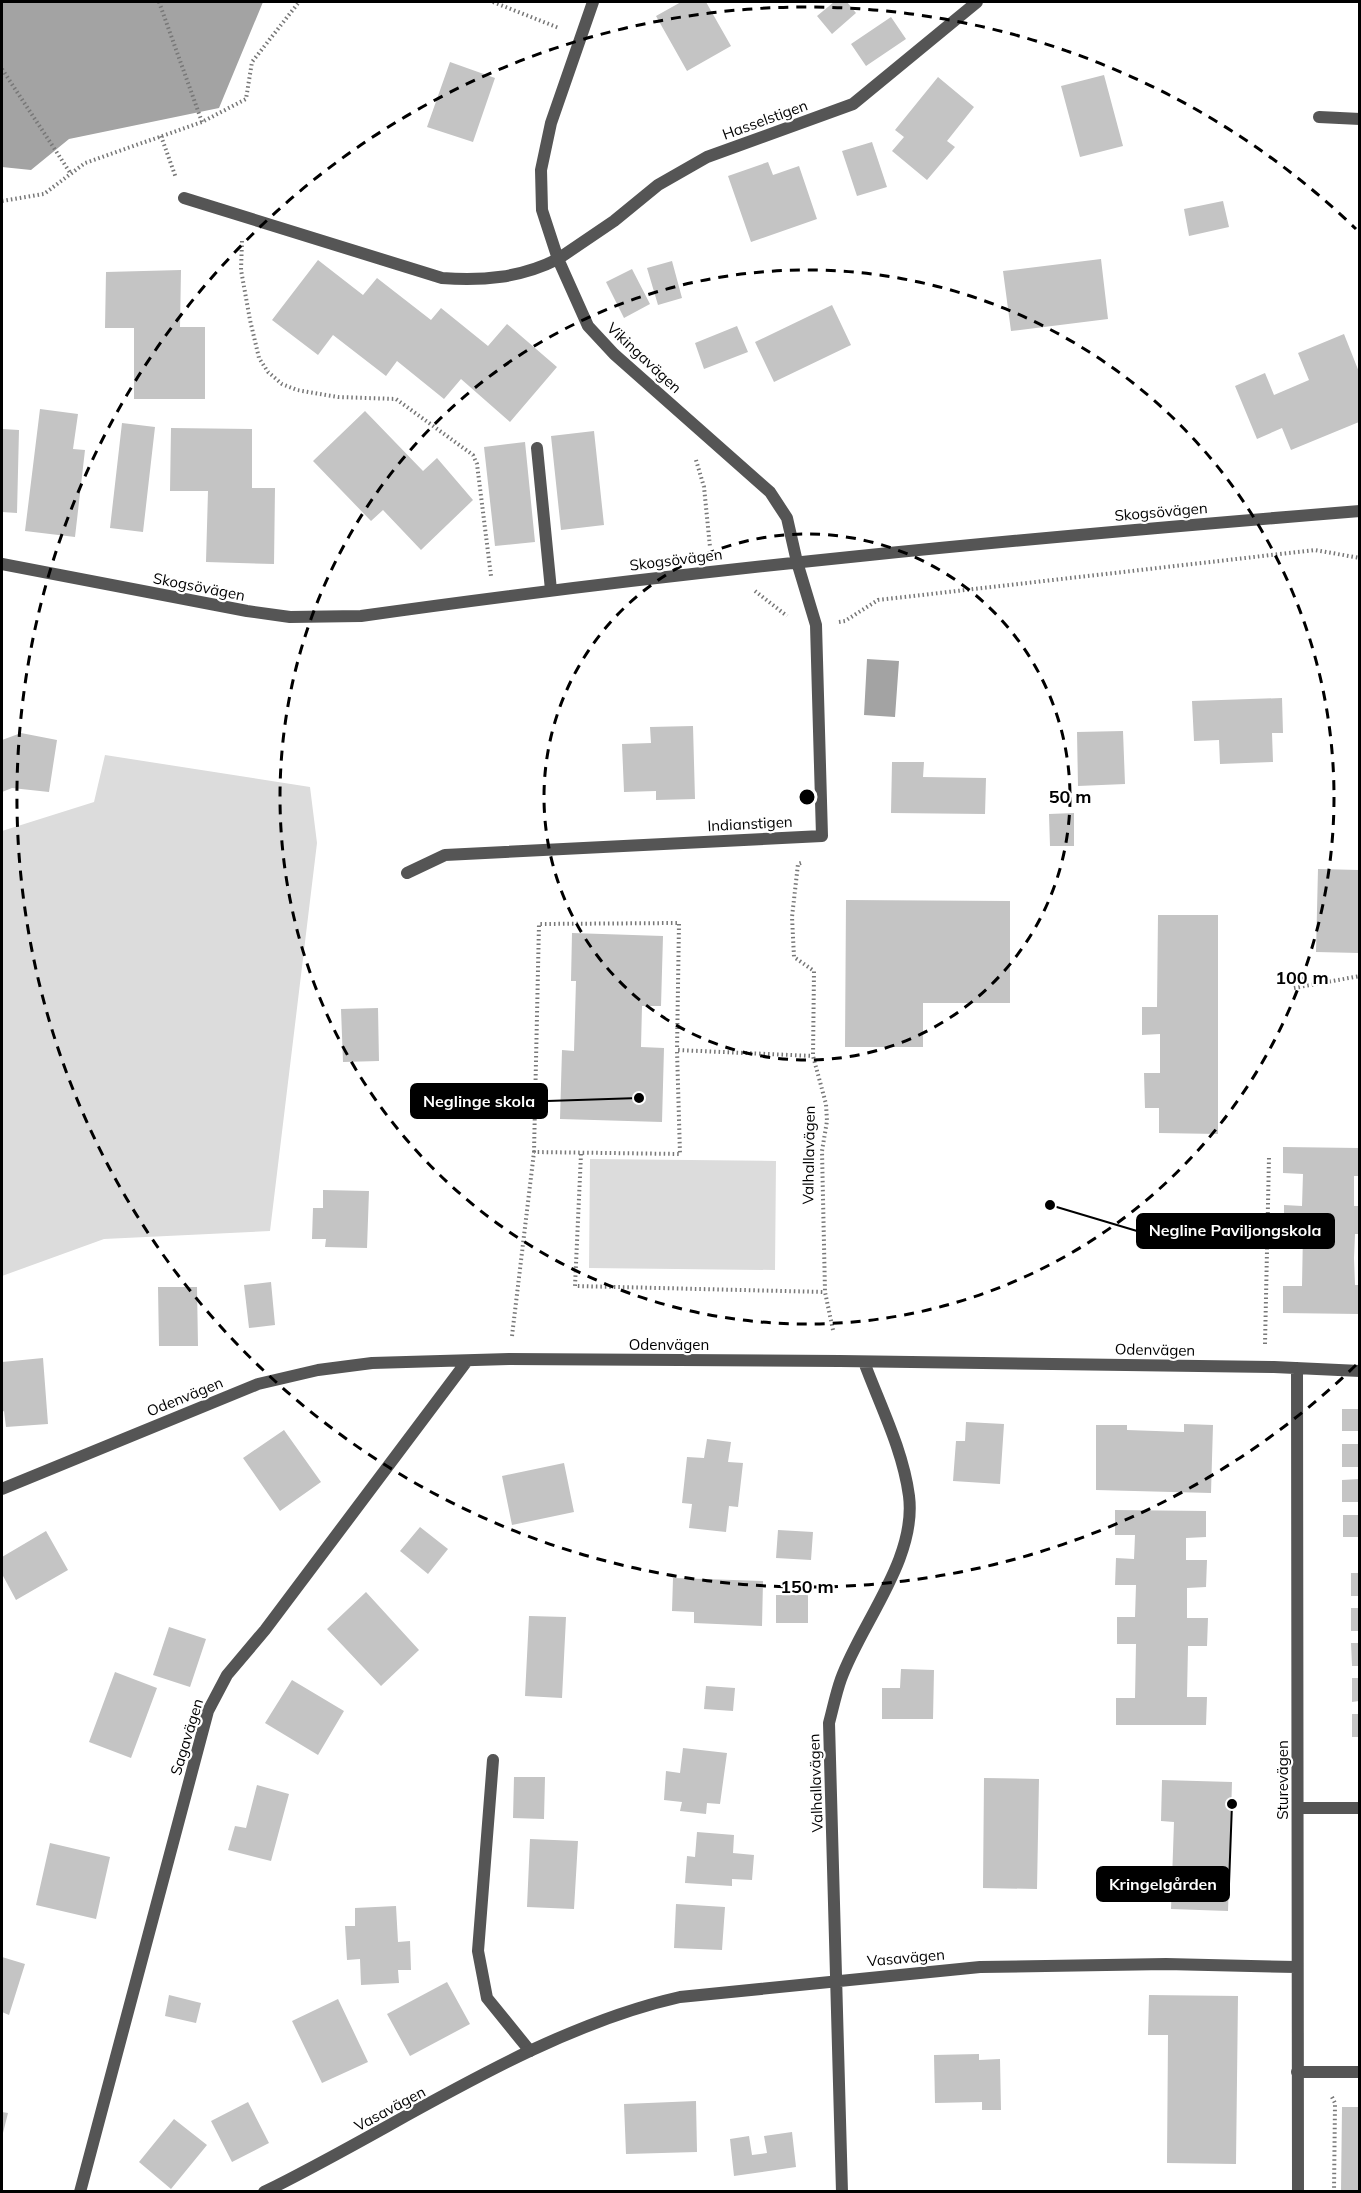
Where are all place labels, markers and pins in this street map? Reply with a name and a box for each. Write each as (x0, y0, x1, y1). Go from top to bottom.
centre of rings (797, 787, 817, 807)
callout: Neglinge skola (411, 1084, 547, 1118)
callout: Negline Paviljongskola (1137, 1214, 1334, 1248)
callout: Kringelgården (1097, 1867, 1229, 1901)

